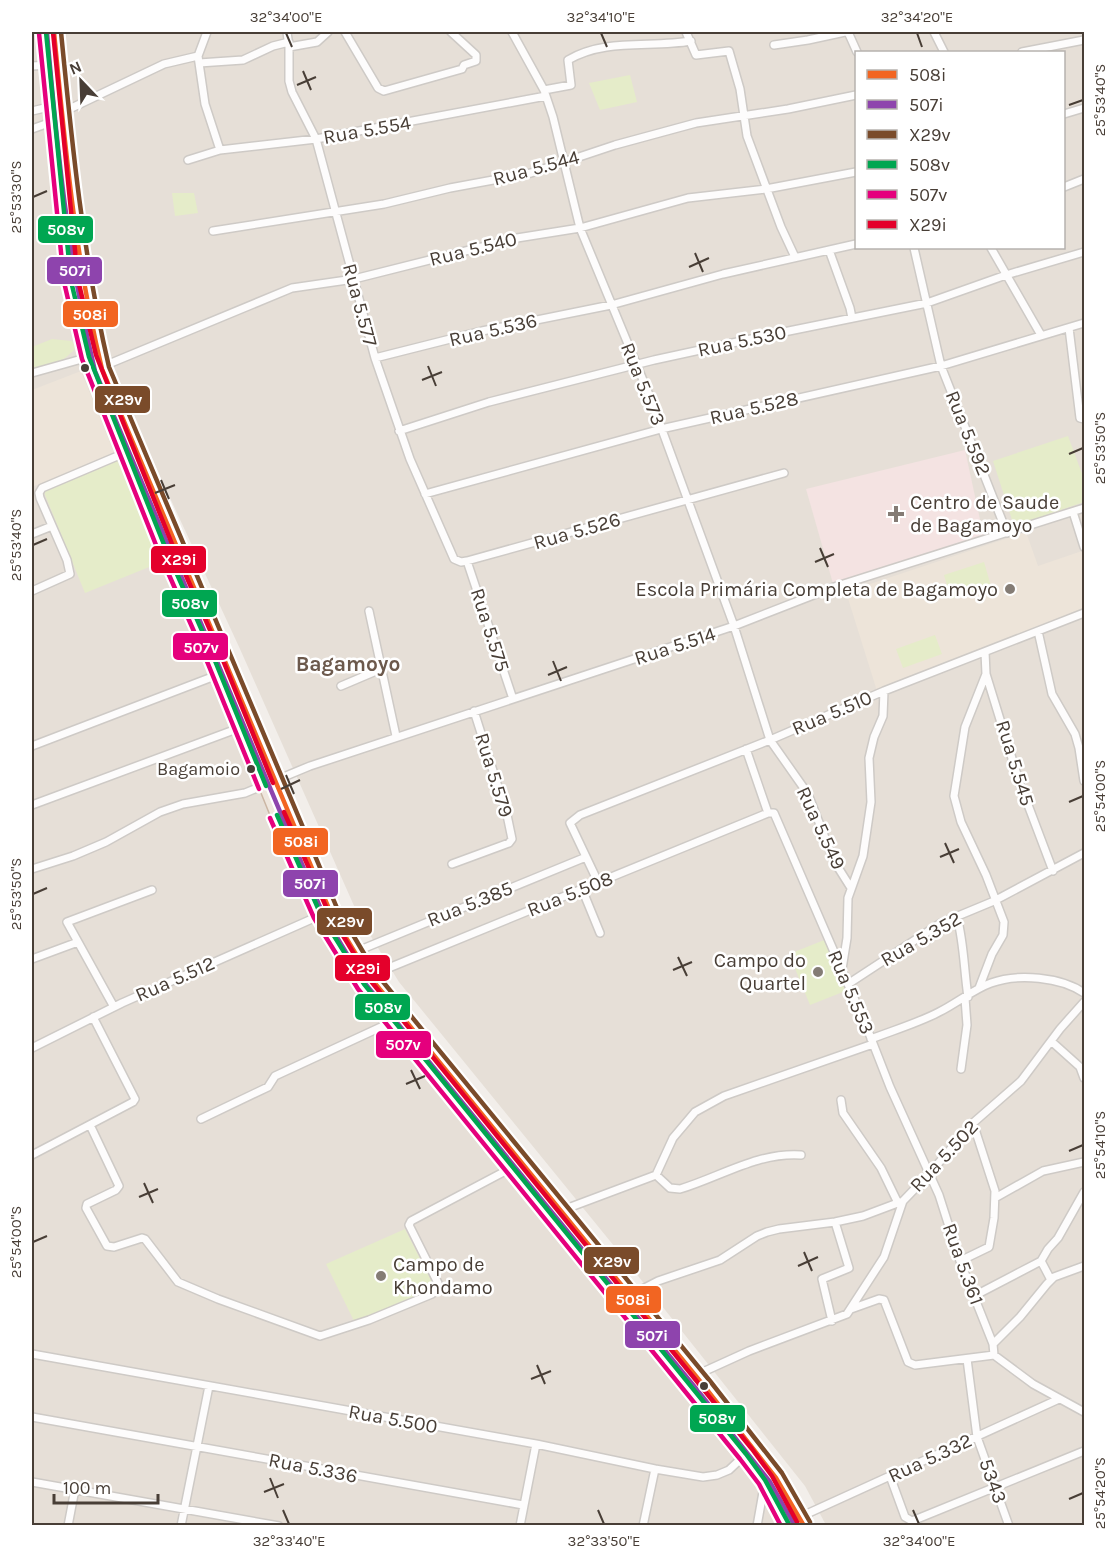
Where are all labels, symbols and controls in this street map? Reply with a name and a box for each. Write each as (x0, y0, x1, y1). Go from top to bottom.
text: 32°34'00"E (250, 8, 322, 26)
text: 32°34'10"E (567, 8, 635, 26)
text: 32°34'20"E (881, 8, 953, 26)
north arrow (51, 51, 111, 111)
legend (855, 51, 1065, 249)
text: N (66, 57, 84, 79)
text: 508i (909, 64, 946, 86)
text: 25°53'40"S (1091, 64, 1109, 136)
text: 507i (909, 94, 944, 116)
street label: Rua 5.554 (321, 111, 413, 149)
text: X29v (909, 124, 950, 146)
street label: Rua 5.544 (490, 145, 582, 191)
text: 508v (909, 154, 950, 176)
text: 25°53'30"S (7, 160, 25, 234)
text: 507v (909, 184, 947, 206)
text: X29i (909, 214, 947, 236)
line badge: 508v (37, 215, 94, 244)
text: 508v (47, 220, 86, 239)
street label: Rua 5.540 (427, 227, 519, 271)
line badge: 507i (46, 256, 103, 285)
text: 507i (59, 261, 91, 280)
street label: Rua 5.577 (338, 261, 382, 350)
line badge: 508i (62, 300, 119, 328)
text: 508i (72, 305, 108, 324)
street label: Rua 5.536 (447, 309, 539, 351)
street label: Rua 5.530 (696, 320, 788, 362)
street label: Rua 5.573 (616, 339, 670, 429)
unlabelled marker (79, 362, 91, 374)
line badge: X29v (94, 385, 151, 414)
street label: Rua 5.528 (707, 387, 801, 429)
street label: Rua 5.592 (941, 387, 995, 479)
text: X29v (104, 390, 143, 409)
text: 25°53'50"S (1091, 412, 1109, 484)
place label: Centro de Saude de Bagamoyo (910, 491, 1059, 537)
marker: Centro de Saude de Bagamoyo (887, 505, 905, 523)
street label: Rua 5.526 (531, 508, 623, 554)
text: 25°53'40"S (7, 509, 25, 581)
line badge: X29i (150, 545, 207, 574)
text: X29i (161, 550, 197, 569)
place label: Escola Primária Completa de Bagamoyo (635, 578, 998, 601)
marker: Escola Primária Completa de Bagamoyo (1003, 582, 1017, 596)
street label: Rua 5.575 (466, 585, 514, 675)
line badge: 508v (161, 589, 218, 618)
text: 508v (171, 594, 210, 613)
street label: Rua 5.514 (631, 622, 719, 670)
line badge: 507v (172, 632, 229, 661)
text: 507v (183, 638, 220, 657)
district label: Bagamoyo (296, 652, 400, 676)
street label: Rua 5.510 (789, 686, 875, 740)
street label: Rua 5.545 (991, 717, 1039, 809)
street label: Rua 5.579 (470, 730, 518, 820)
place label: Bagamoio (157, 758, 240, 780)
text: 25°54'00"S (1091, 760, 1109, 832)
marker: Bagamoio (245, 763, 257, 775)
street label: Rua 5.549 (792, 783, 850, 873)
line badge: 508i (272, 827, 329, 856)
text: 508i (283, 832, 319, 851)
text: 25°53'50"S (7, 858, 25, 930)
street label: Rua 5.508 (524, 866, 616, 922)
line badge: 507i (282, 869, 339, 898)
text: 507i (294, 874, 326, 893)
street label: Rua 5.385 (424, 876, 516, 932)
line badge: X29v (316, 907, 373, 936)
street label: Rua 5.352 (876, 907, 966, 971)
text: X29v (326, 912, 365, 931)
street label: Rua 5.553 (823, 946, 879, 1038)
place label: Campo do Quartel (714, 949, 806, 995)
street label: Rua 5.512 (132, 951, 218, 1007)
line badge: X29i (334, 954, 391, 982)
text: X29i (345, 959, 381, 978)
marker: Campo do Quartel (811, 965, 825, 979)
line badge: 508v (354, 993, 411, 1021)
text: 508v (364, 998, 403, 1017)
line badge: 507v (375, 1030, 432, 1059)
text: 507v (385, 1035, 422, 1054)
text: 25°54'10"S (1091, 1111, 1109, 1179)
street label: Rua 5.502 (905, 1115, 983, 1197)
text: 25°54'00"S (7, 1206, 25, 1278)
street label: Rua 5.361 (938, 1220, 988, 1308)
line badge: X29v (583, 1246, 640, 1275)
text: X29v (593, 1252, 632, 1271)
place label: Campo de Khondamo (393, 1253, 493, 1299)
marker: Campo de Khondamo (374, 1269, 388, 1283)
line badge: 508i (605, 1285, 662, 1314)
text: 508i (615, 1290, 651, 1309)
line badge: 507i (624, 1320, 681, 1349)
text: 507i (636, 1326, 668, 1345)
unlabelled marker (698, 1380, 710, 1392)
street label: Rua 5.500 (347, 1400, 439, 1438)
line badge: 508v (689, 1404, 746, 1433)
text: 508v (698, 1409, 737, 1428)
street label: Rua 5.332 (884, 1429, 976, 1487)
street label: Rua 5.336 (267, 1448, 359, 1488)
street label: 5343 (974, 1455, 1012, 1507)
text: 25°54'20"S (1091, 1457, 1109, 1529)
scale bar (54, 1467, 158, 1505)
text: 100 m (63, 1477, 111, 1499)
text: 32°33'40"E (253, 1532, 325, 1550)
text: 32°33'50"E (568, 1532, 640, 1550)
text: 32°34'00"E (883, 1532, 955, 1550)

